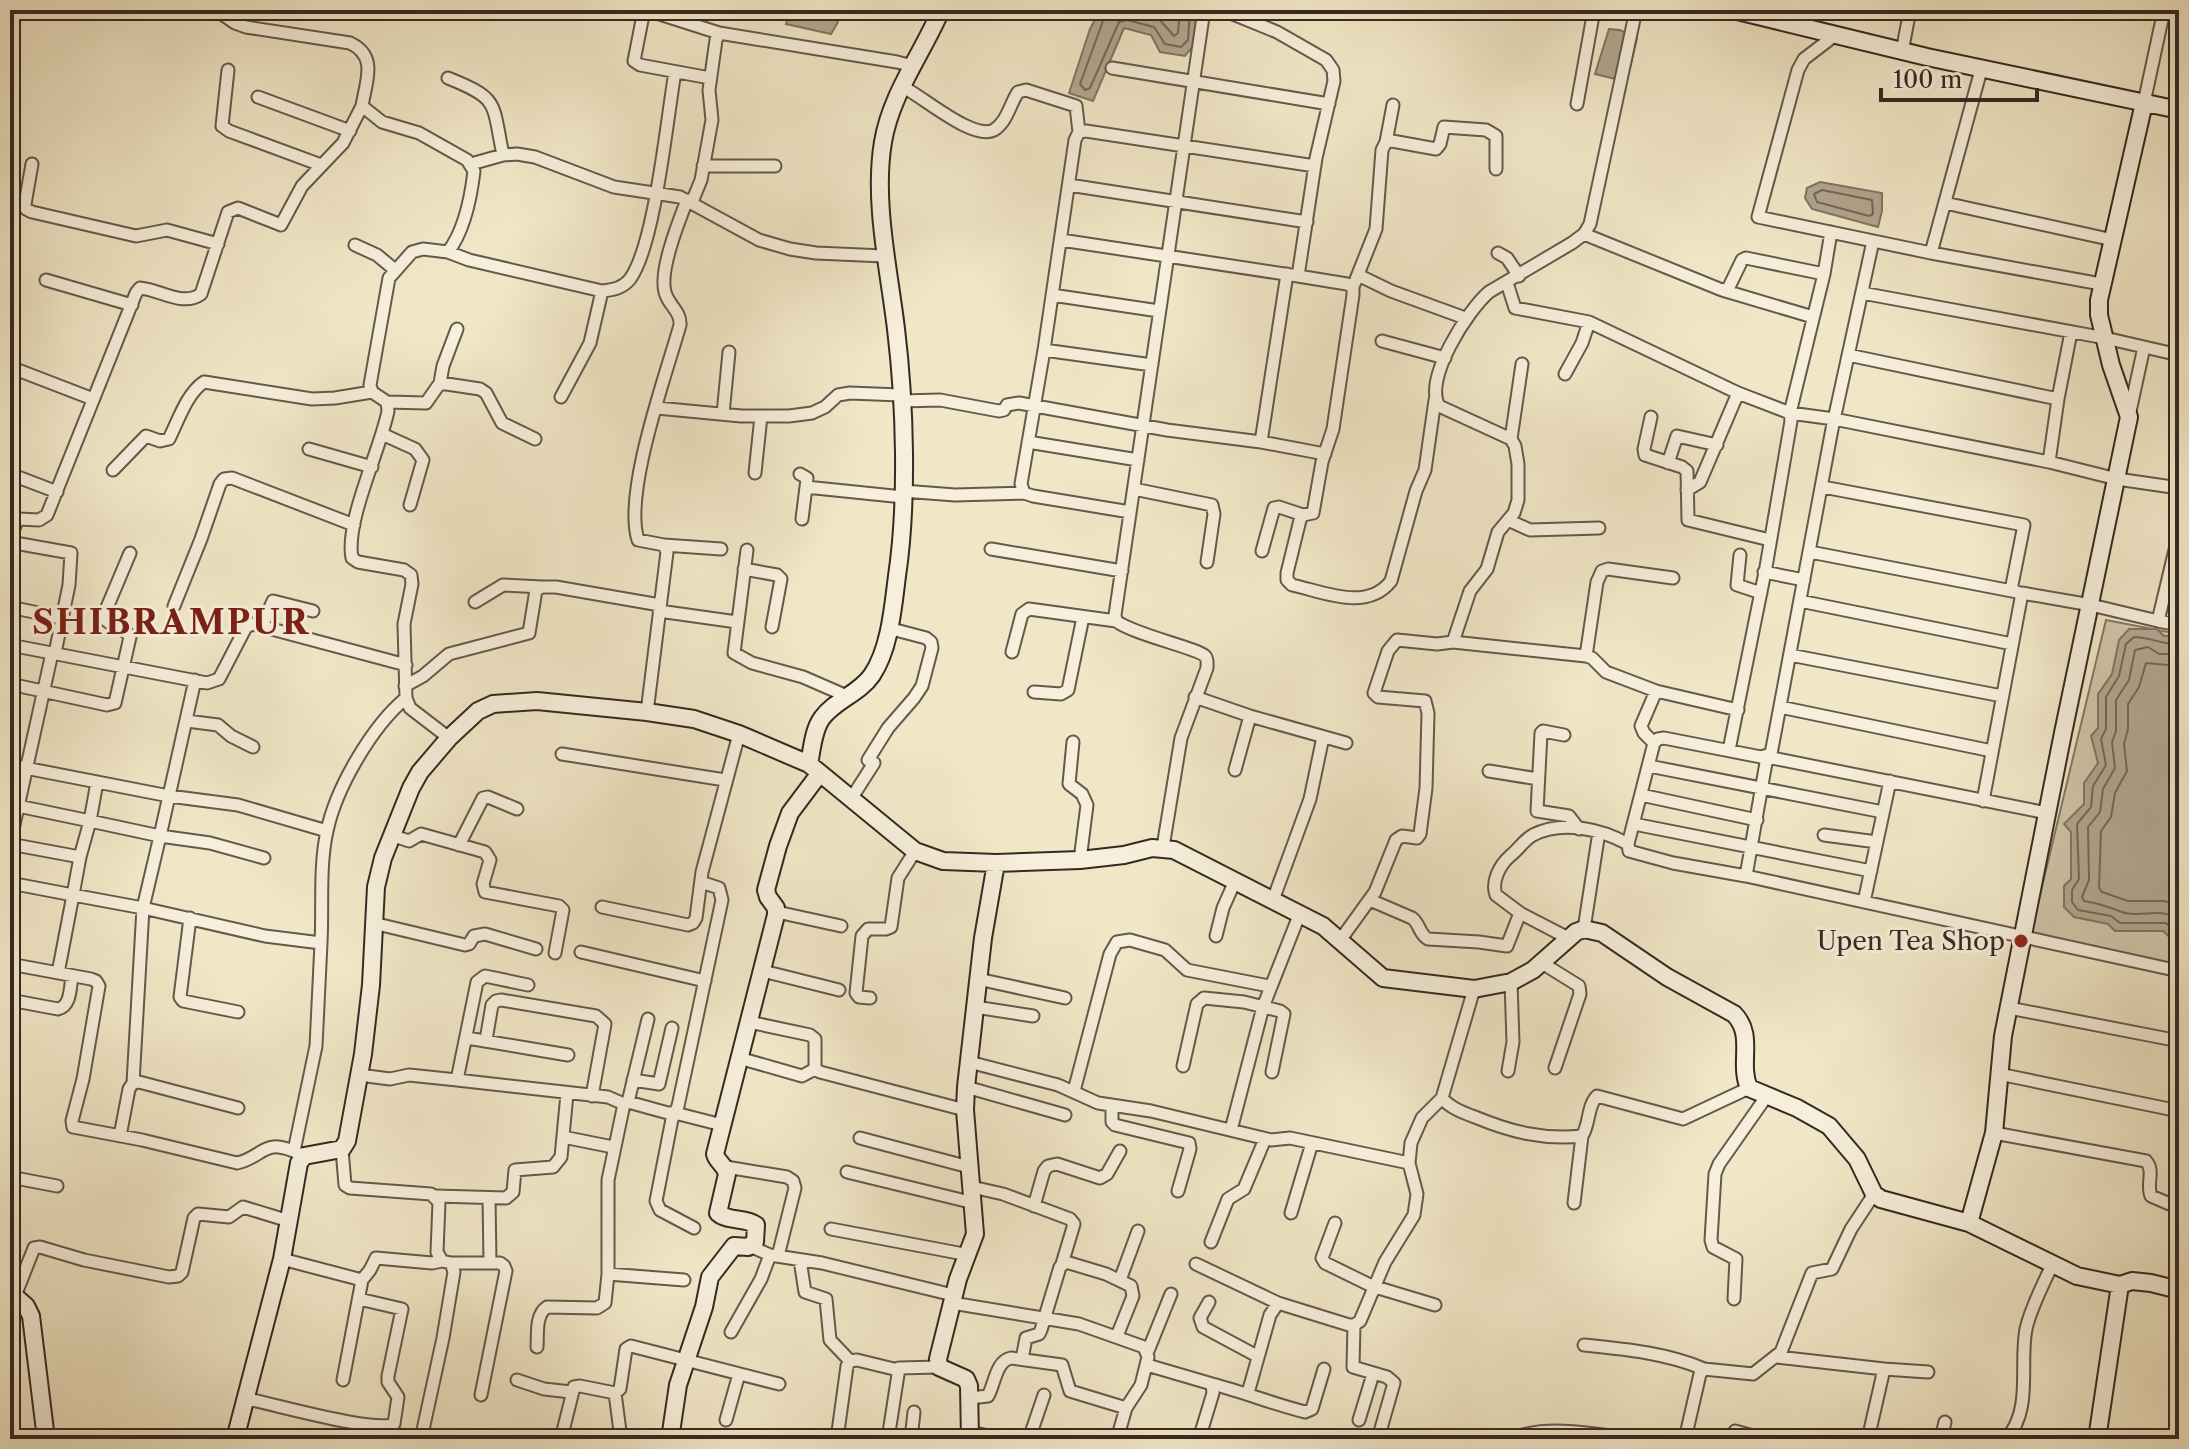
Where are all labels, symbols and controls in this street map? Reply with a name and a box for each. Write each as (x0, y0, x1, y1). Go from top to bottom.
scale bar (1881, 52, 2037, 102)
text: 100 m (1893, 65, 1962, 94)
district label: SHIBRAMPUR (32, 601, 310, 643)
place label: Upen Tea Shop (1817, 925, 2005, 957)
marker: Upen Tea Shop (2012, 932, 2030, 950)

